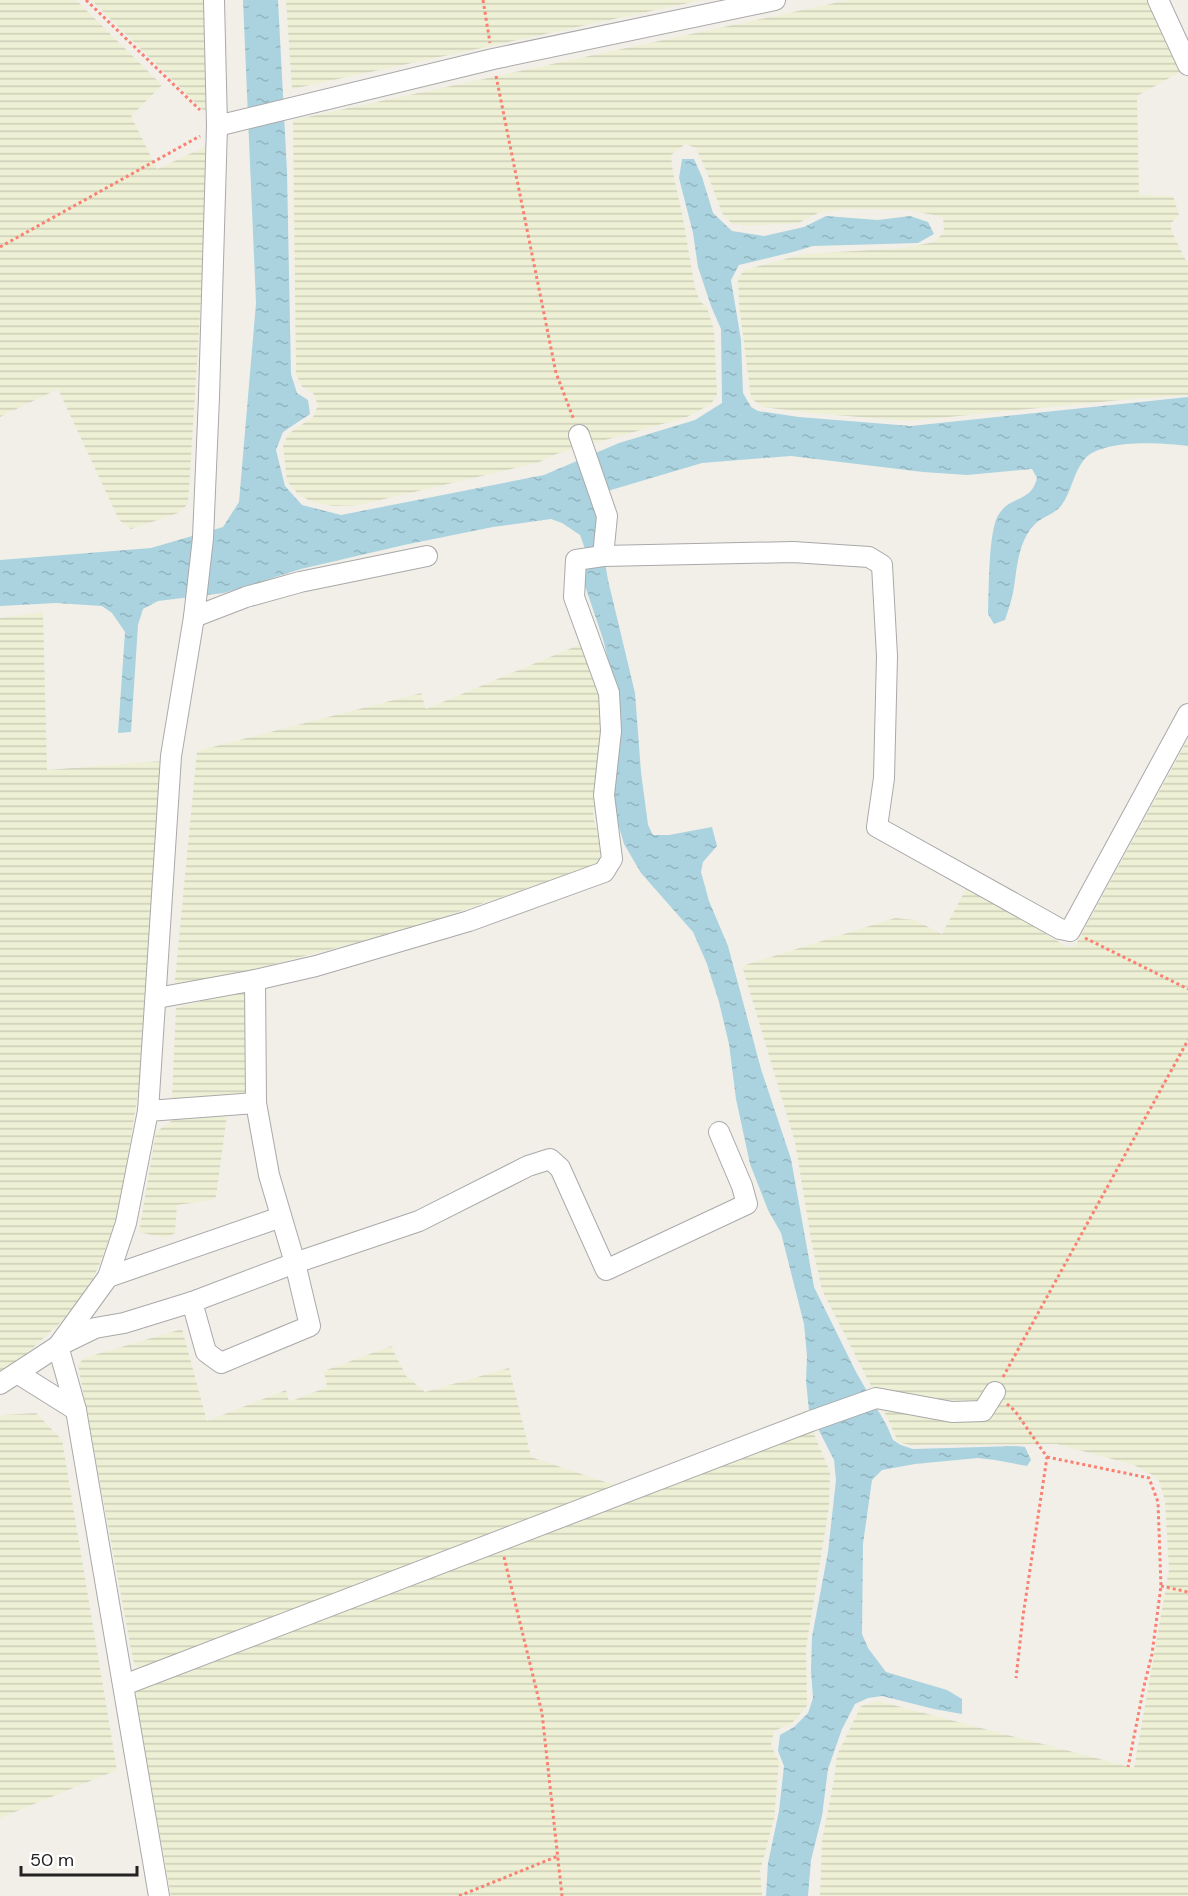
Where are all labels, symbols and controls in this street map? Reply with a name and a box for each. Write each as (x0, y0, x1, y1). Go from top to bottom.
scale bar (21, 1839, 136, 1877)
text: 50 m (30, 1848, 74, 1872)

